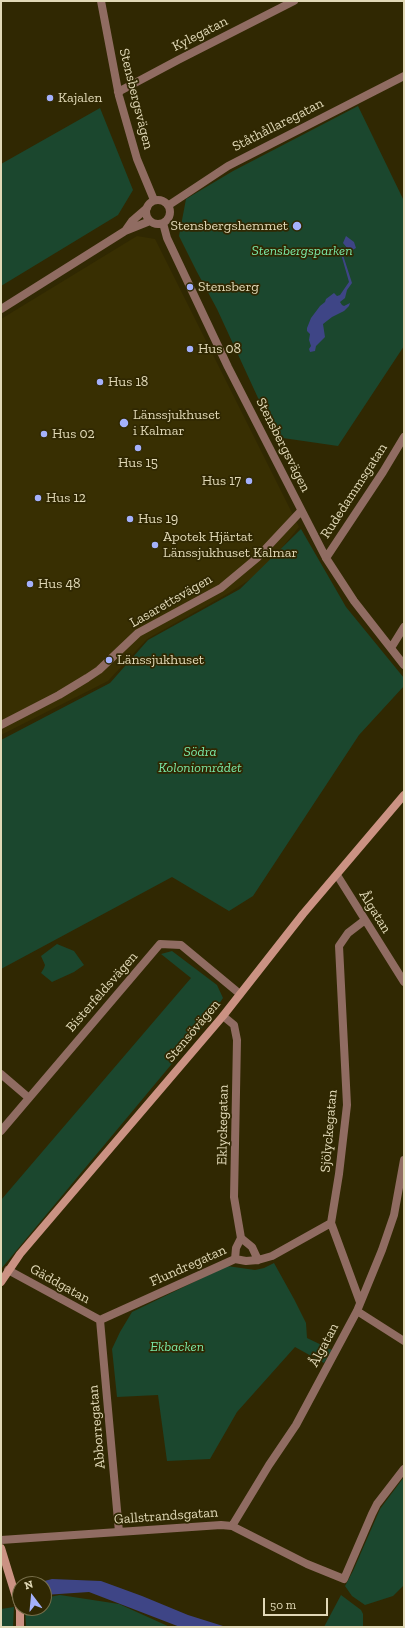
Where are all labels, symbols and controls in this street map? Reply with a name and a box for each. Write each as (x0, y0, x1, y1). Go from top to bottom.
street label: Kylegatan (169, 13, 231, 55)
street label: Stensbergsvägen (115, 47, 157, 151)
place label: Kajalen (58, 90, 102, 106)
marker: Kajalen (45, 93, 55, 103)
street label: Ståthållaregatan (230, 95, 326, 155)
place label: Stensbergshemmet (171, 218, 288, 234)
marker: Stensbergshemmet (291, 220, 303, 232)
park label: Stensbergsparken (251, 243, 353, 259)
place label: Stensberg (198, 279, 259, 295)
marker: Stensberg (185, 282, 195, 292)
place label: Hus 08 (198, 341, 241, 357)
marker: Hus 08 (185, 344, 195, 354)
place label: Hus 18 (108, 374, 148, 390)
marker: Hus 18 (95, 377, 105, 387)
street label: Stensbergsvägen (252, 395, 314, 495)
place label: Länssjukhuset i Kalmar (133, 407, 220, 440)
marker: Länssjukhuset i Kalmar (118, 417, 130, 429)
place label: Hus 02 (52, 426, 95, 442)
marker: Hus 02 (39, 429, 49, 439)
street label: Rudedammsgatan (317, 440, 391, 542)
marker: Hus 15 (133, 443, 143, 453)
place label: Hus 15 (118, 455, 158, 471)
place label: Hus 17 (202, 473, 241, 489)
marker: Hus 17 (244, 476, 254, 486)
place label: Hus 12 (46, 490, 86, 506)
marker: Hus 12 (33, 493, 43, 503)
place label: Hus 19 (138, 511, 178, 527)
marker: Hus 19 (125, 514, 135, 524)
place label: Apotek Hjärtat Länssjukhuset Kalmar (163, 529, 297, 562)
marker: Apotek Hjärtat Länssjukhuset Kalmar (150, 540, 160, 550)
street label: Lasarettsvägen (127, 571, 215, 631)
place label: Hus 48 (38, 576, 81, 592)
marker: Hus 48 (25, 579, 35, 589)
place label: Länssjukhuset (117, 652, 204, 668)
marker: Länssjukhuset (104, 655, 114, 665)
park label: Södra Koloniområdet (158, 744, 242, 776)
street label: Ålgatan (355, 888, 395, 936)
street label: Bisterfeldsvägen (63, 948, 141, 1036)
street label: Stensövägen (162, 996, 224, 1066)
street label: Eklyckegatan (214, 1085, 232, 1165)
street label: Sjölyckegatan (317, 1089, 341, 1173)
street label: Flundregatan (147, 1242, 229, 1290)
street label: Gäddgatan (27, 1261, 93, 1307)
street label: Ålgatan (306, 1320, 342, 1370)
park label: Ekbacken (150, 1339, 204, 1355)
street label: Abborregatan (85, 1384, 109, 1470)
street label: Gallstrandsgatan (113, 1504, 219, 1528)
north arrow (12, 1576, 52, 1616)
text: N (23, 1578, 35, 1592)
scale bar (265, 1590, 330, 1616)
text: 50 m (270, 1598, 296, 1612)

